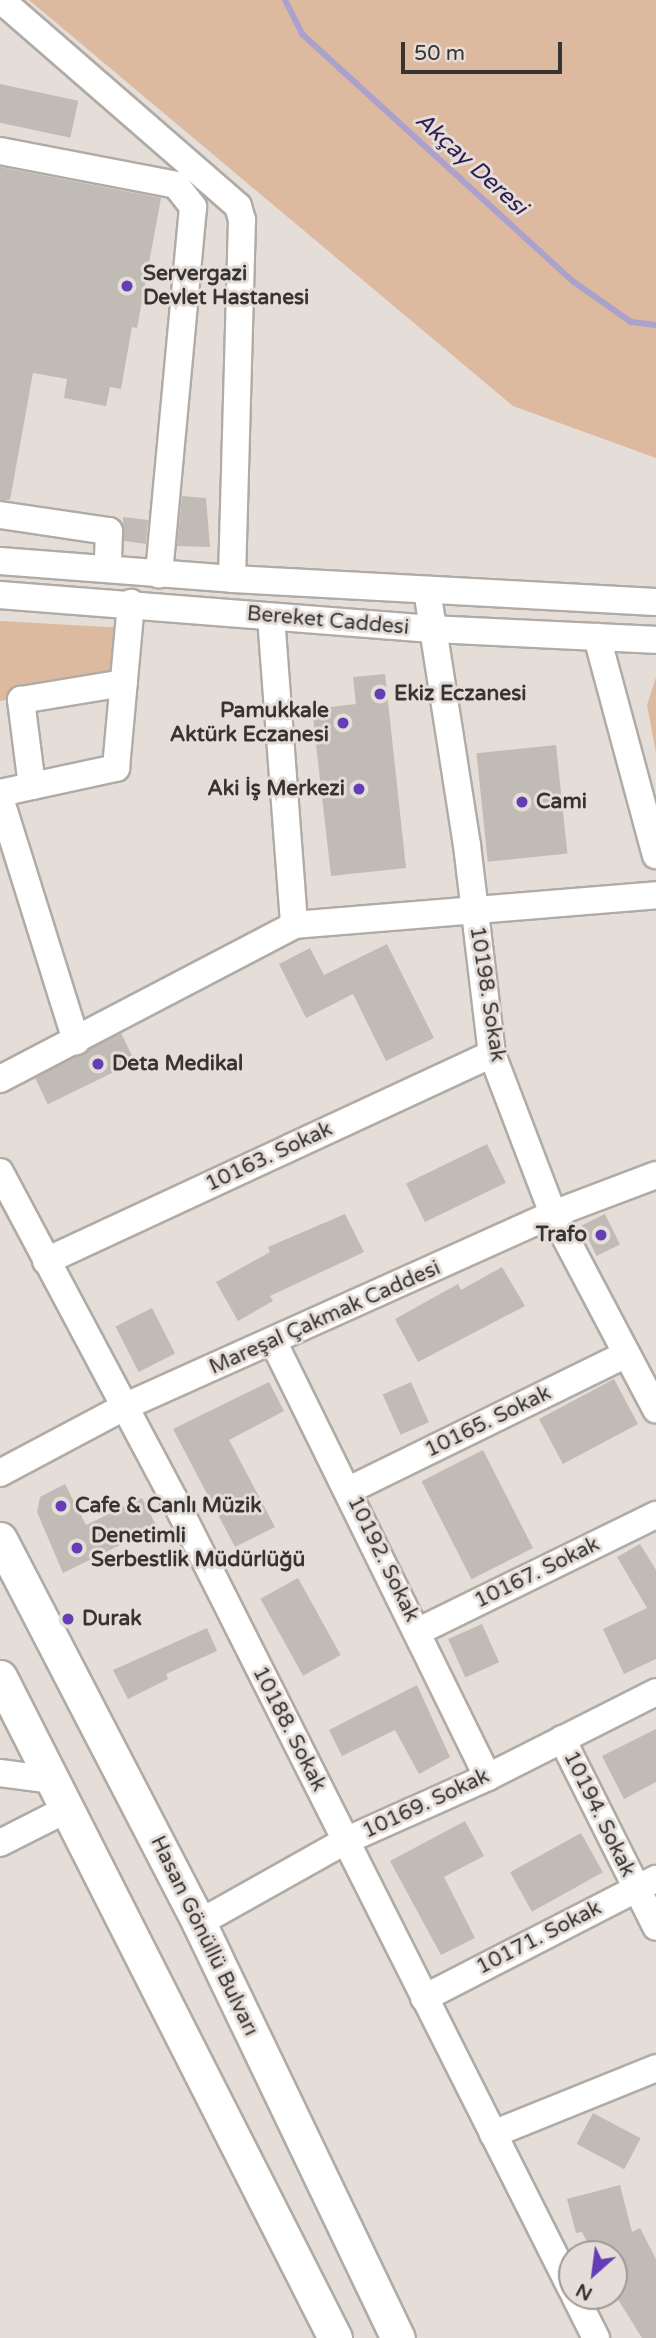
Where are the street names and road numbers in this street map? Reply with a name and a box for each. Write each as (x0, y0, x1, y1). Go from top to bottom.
street label: Bereket Caddesi (246, 601, 410, 641)
street label: 10198. Sokak (464, 924, 510, 1064)
street label: 10163. Sokak (202, 1117, 336, 1197)
street label: Mareşal Çakmak Caddesi (206, 1256, 444, 1380)
street label: 10165. Sokak (421, 1381, 555, 1463)
street label: 10192. Sokak (342, 1492, 424, 1626)
street label: 10167. Sokak (470, 1532, 604, 1614)
street label: 10188. Sokak (247, 1662, 331, 1796)
street label: 10194. Sokak (558, 1747, 640, 1881)
street label: 10169. Sokak (359, 1764, 493, 1844)
street label: Hasan Gönüllü Bulvarı (145, 1832, 263, 2040)
street label: 10171. Sokak (472, 1896, 606, 1980)

